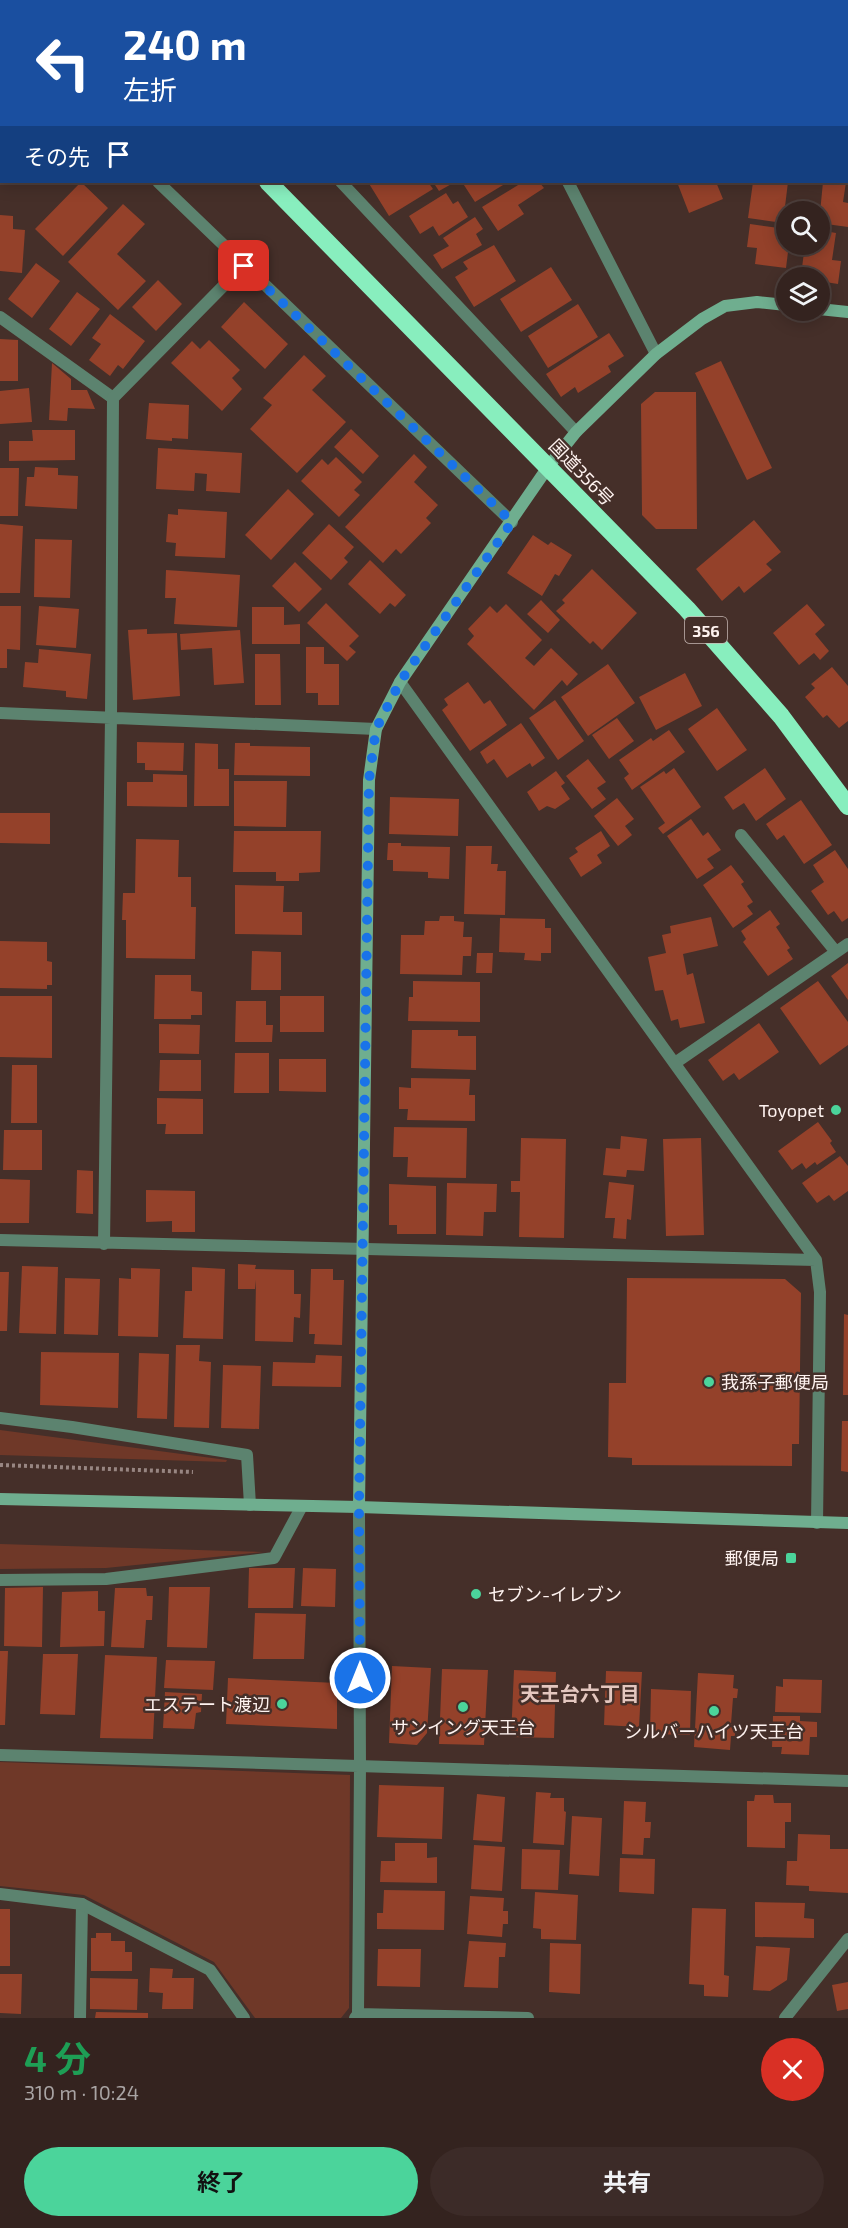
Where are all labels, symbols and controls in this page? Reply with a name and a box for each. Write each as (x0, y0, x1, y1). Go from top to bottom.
text: 240 m (123, 18, 247, 68)
icon: left (24, 24, 102, 102)
text: 左折 (123, 73, 177, 105)
icon: arrive (102, 138, 135, 171)
text: その先 (24, 143, 90, 169)
map controls (776, 201, 830, 321)
button: search (776, 201, 830, 255)
pin (218, 240, 269, 291)
icon: arrive (227, 249, 260, 282)
button: layers (776, 267, 830, 321)
street label: 国道356号 (545, 434, 619, 510)
road number: 356 (685, 617, 727, 643)
place label: Toyopet (759, 1099, 824, 1121)
marker: Toyopet (829, 1103, 843, 1117)
place label: 我孫子郵便局 (721, 1371, 829, 1393)
marker: 我孫子郵便局 (702, 1375, 716, 1389)
place label: 郵便局 (725, 1547, 779, 1569)
marker: 郵便局 (784, 1551, 798, 1565)
place label: セブン-イレブン (488, 1583, 622, 1605)
marker: セブン-イレブン (469, 1587, 483, 1601)
position arrow (328, 1646, 392, 1710)
district label: 天王台六丁目 (520, 1681, 640, 1705)
place label: エステート渡辺 (144, 1693, 270, 1715)
marker: エステート渡辺 (275, 1697, 289, 1711)
marker: サンイング天王台 (456, 1700, 470, 1714)
marker: シルバーハイツ天王台 (707, 1704, 721, 1718)
place label: サンイング天王台 (391, 1716, 535, 1738)
place label: シルバーハイツ天王台 (624, 1720, 804, 1742)
text: 4 分 (24, 2036, 91, 2079)
button: close (761, 2038, 824, 2101)
text: 310 m · 10:24 (24, 2080, 139, 2104)
button: 終了 (24, 2147, 418, 2216)
button: 共有 (430, 2147, 824, 2216)

